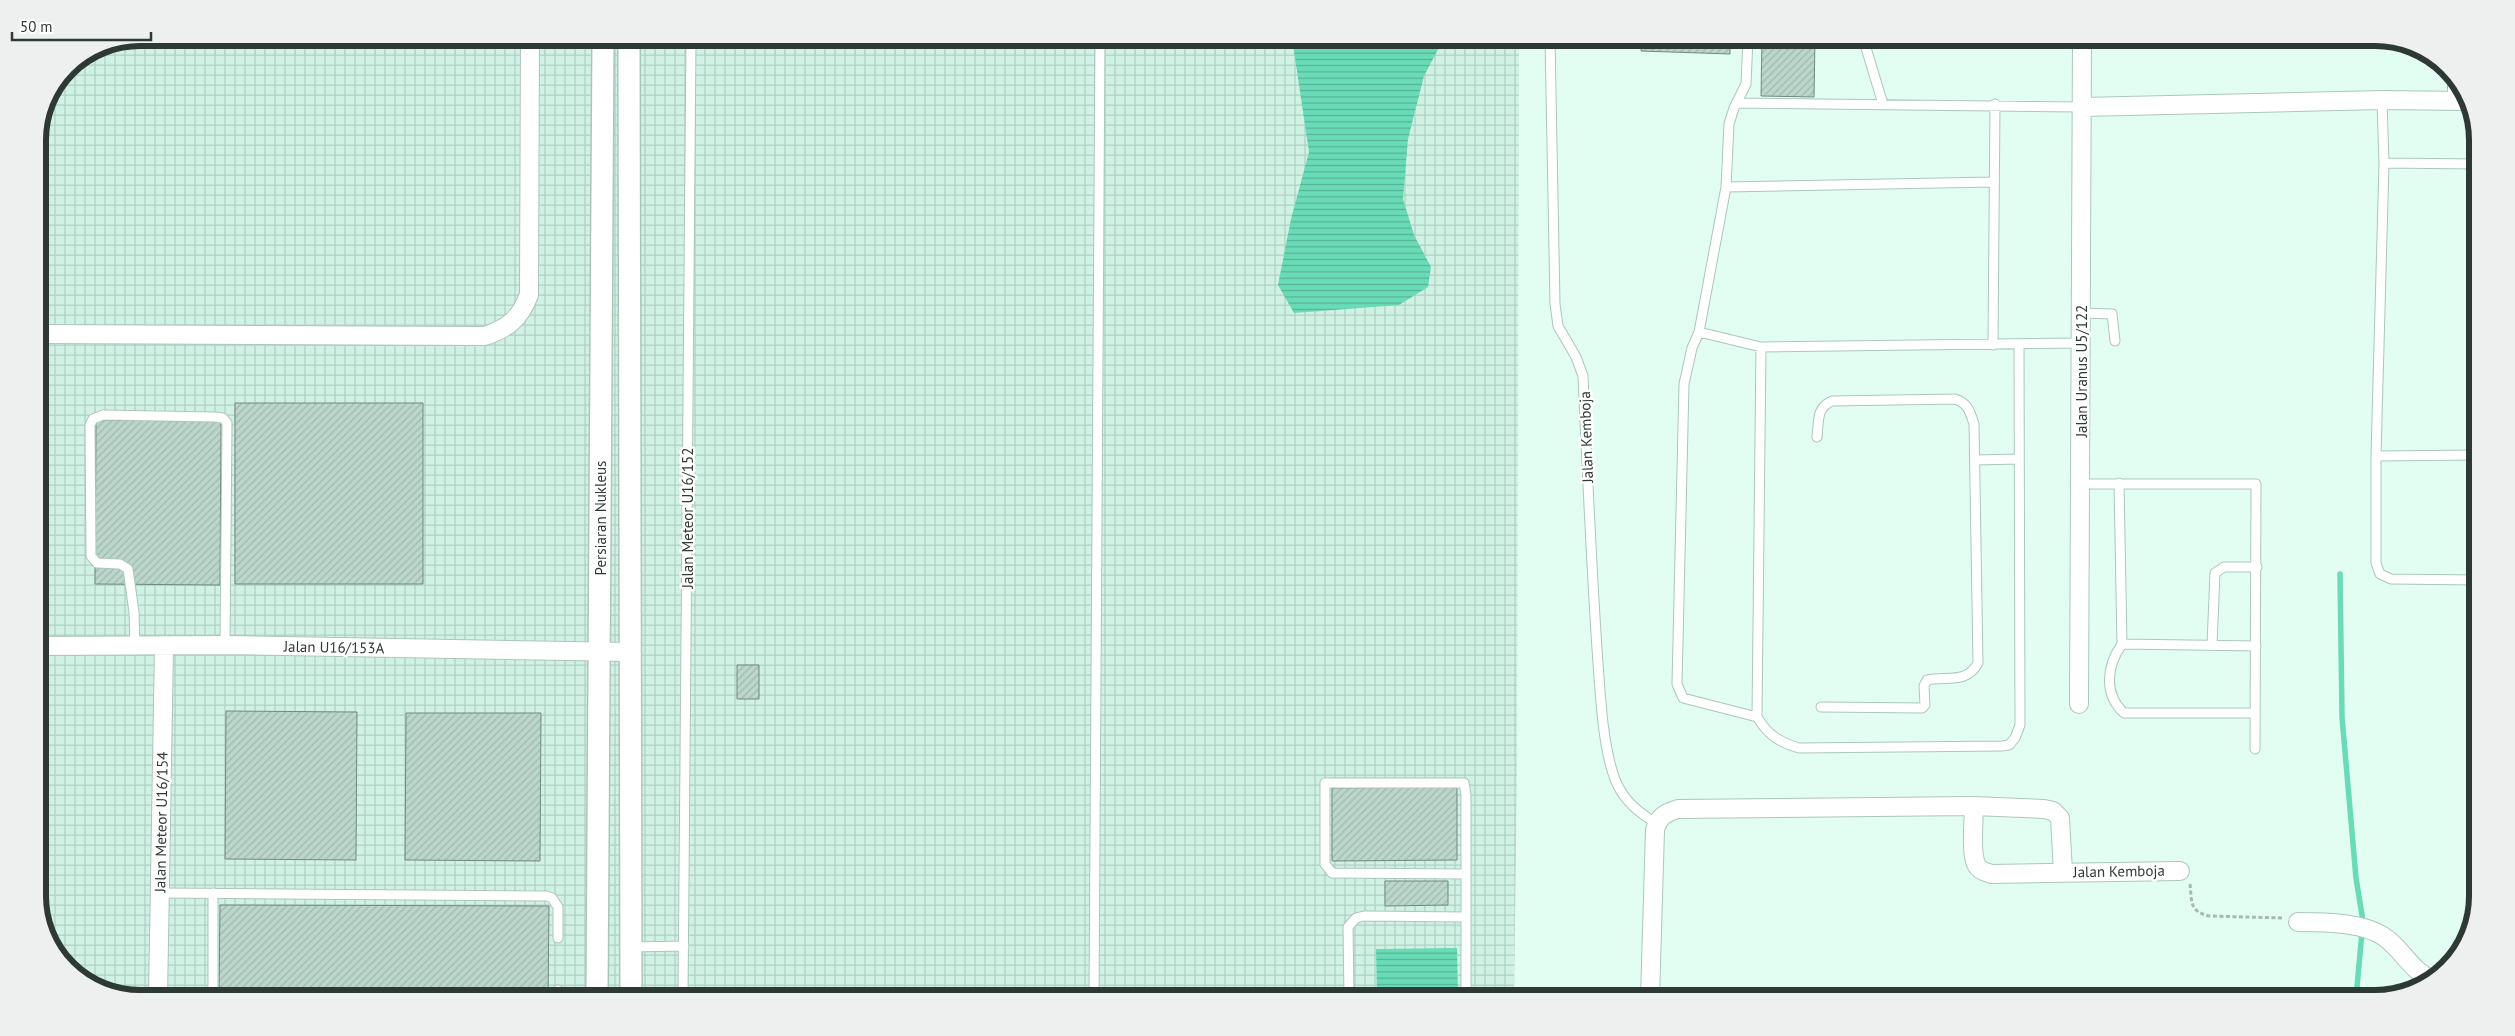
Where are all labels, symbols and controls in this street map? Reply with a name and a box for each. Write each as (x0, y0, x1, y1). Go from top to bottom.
scale bar (12, 10, 151, 42)
text: 50 m (20, 17, 53, 36)
street label: Jalan Uranus U5/122 (2072, 305, 2091, 438)
street label: Jalan Kemboja (1575, 391, 1597, 484)
street label: Jalan Meteor U16/152 (678, 448, 697, 589)
street label: Persiaran Nukleus (591, 461, 610, 575)
street label: Jalan U16/153A (283, 637, 385, 657)
street label: Jalan Meteor U16/154 (150, 751, 172, 894)
street label: Jalan Kemboja (2072, 861, 2165, 881)

